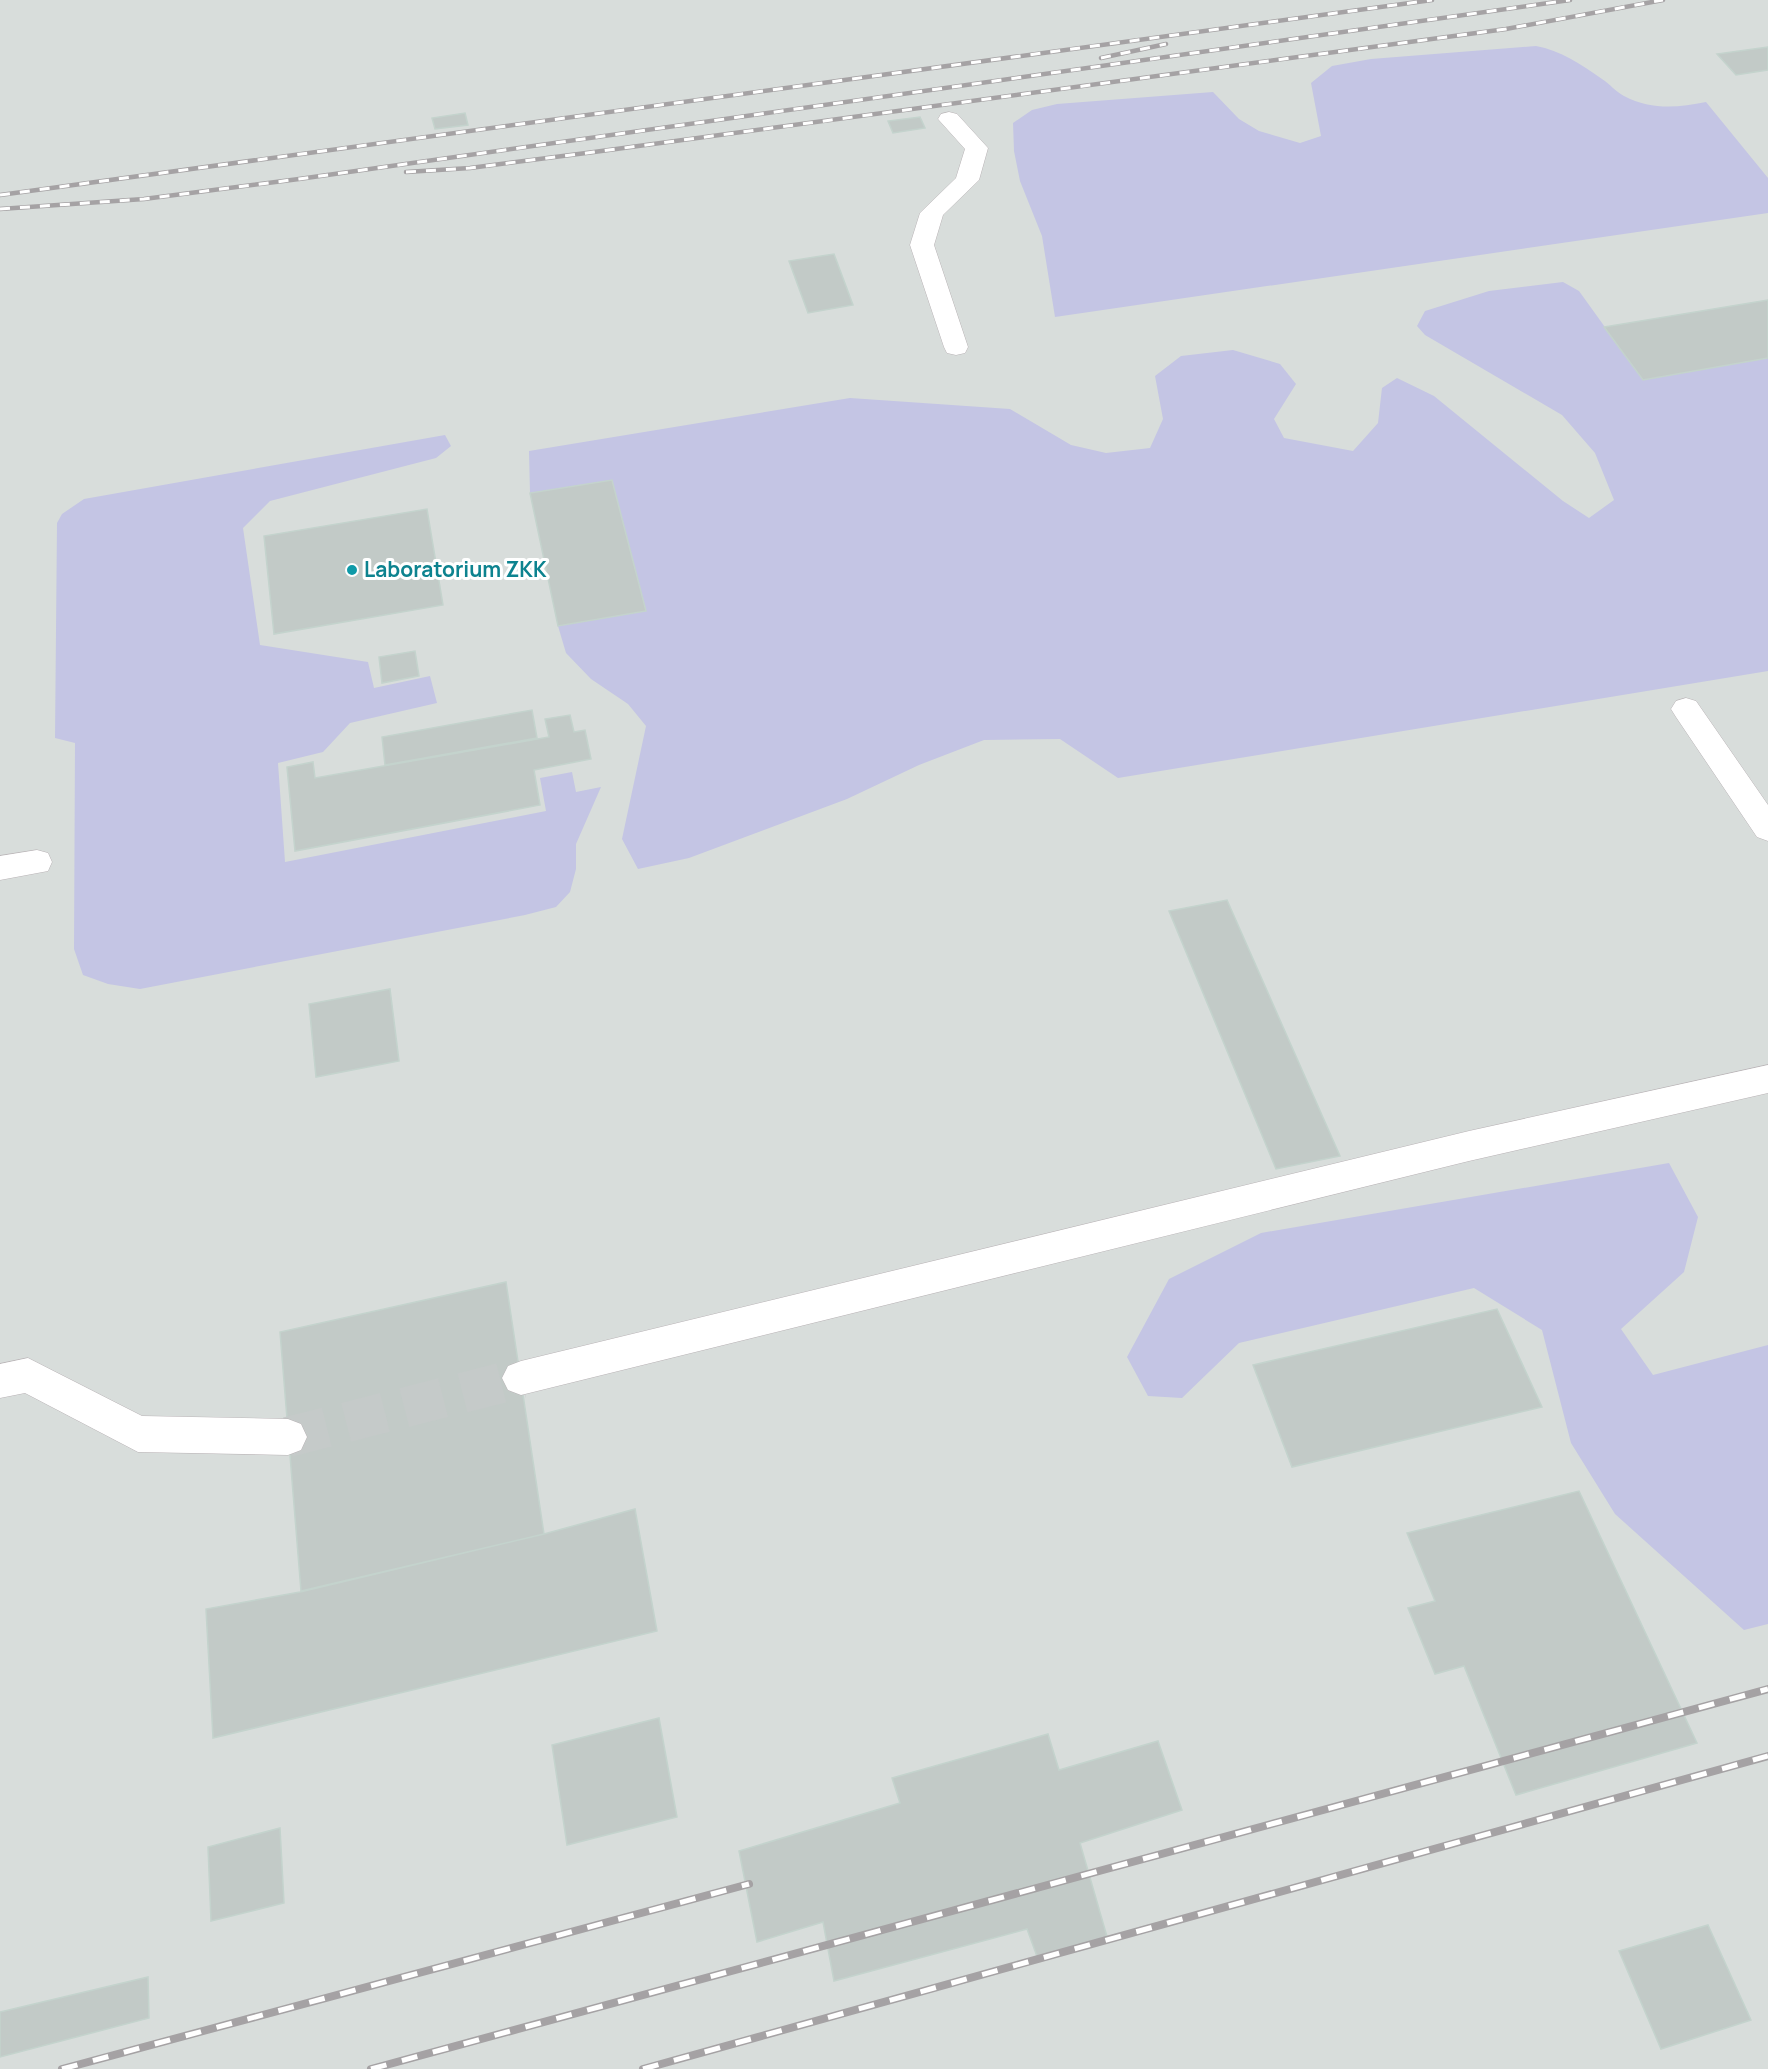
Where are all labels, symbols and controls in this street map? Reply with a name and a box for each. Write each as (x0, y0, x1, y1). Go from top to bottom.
place label: Laboratorium ZKK (364, 555, 547, 583)
marker: Laboratorium ZKK (345, 563, 359, 577)

